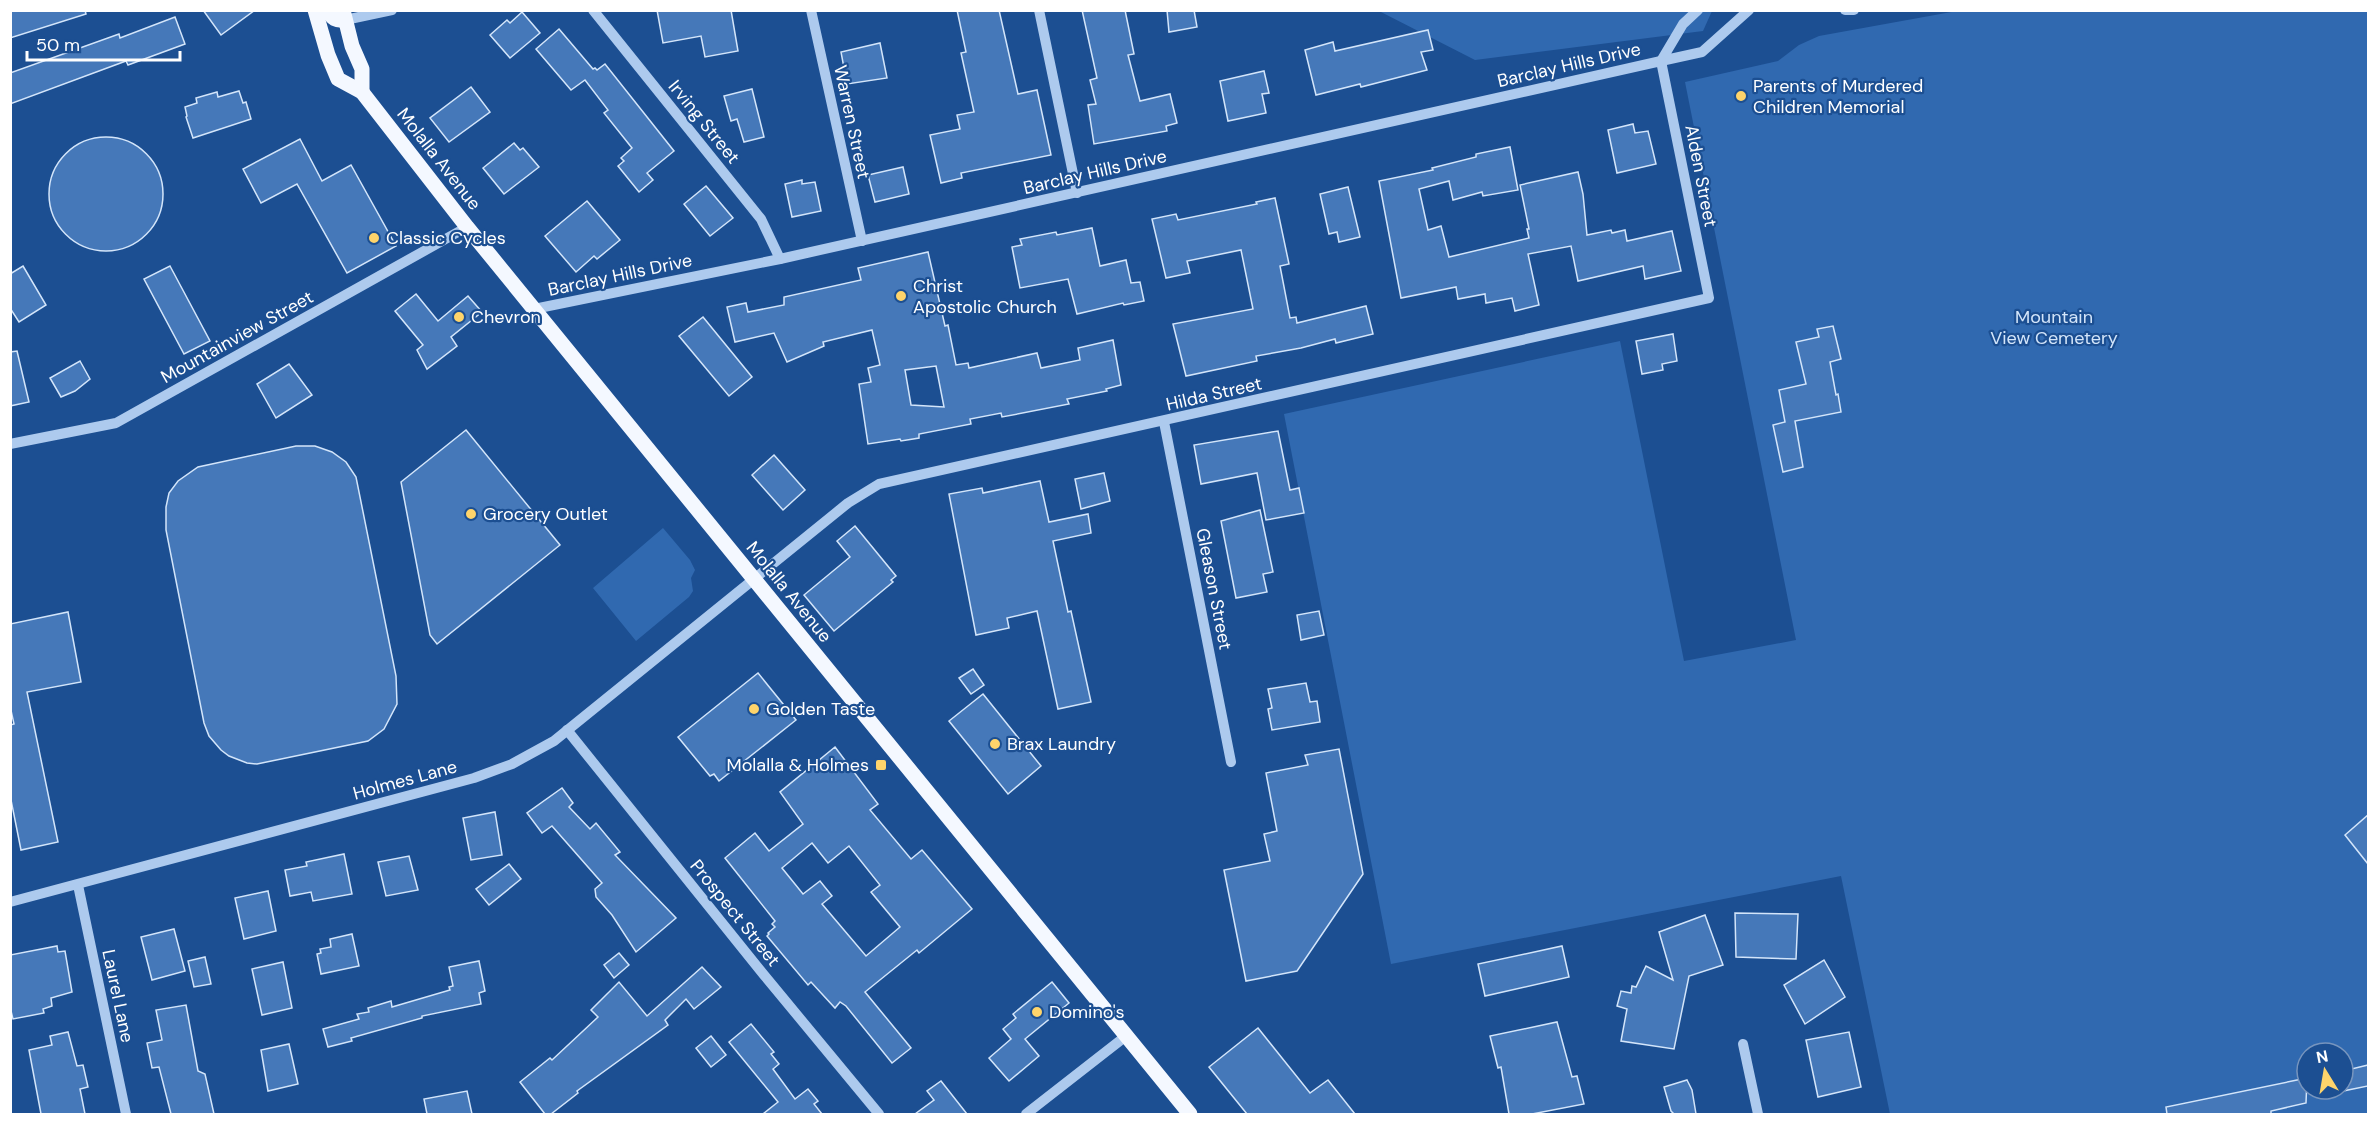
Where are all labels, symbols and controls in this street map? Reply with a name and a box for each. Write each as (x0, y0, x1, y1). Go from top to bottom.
scale bar (27, 24, 180, 62)
text: 50 m (36, 33, 80, 57)
street label: Barclay Hills Drive (1495, 37, 1643, 93)
street label: Warren Street (828, 63, 876, 181)
place label: Parents of Murdered Children Memorial (1753, 74, 1923, 119)
street label: Irving Street (663, 75, 745, 169)
marker: Parents of Murdered Children Memorial (1734, 89, 1748, 103)
street label: Molalla Avenue (392, 103, 486, 215)
street label: Alden Street (1679, 123, 1723, 229)
street label: Barclay Hills Drive (1021, 144, 1169, 200)
place label: Classic Cycles (386, 226, 506, 250)
marker: Classic Cycles (367, 231, 381, 245)
street label: Barclay Hills Drive (546, 248, 694, 302)
place label: Christ Apostolic Church (913, 274, 1057, 319)
street label: Mountainview Street (156, 285, 318, 389)
marker: Christ Apostolic Church (894, 289, 908, 303)
place label: Chevron (471, 305, 541, 329)
park label: Mountain View Cemetery (1990, 305, 2118, 350)
marker: Chevron (452, 310, 466, 324)
street label: Hilda Street (1164, 371, 1264, 417)
place label: Grocery Outlet (483, 502, 608, 526)
marker: Grocery Outlet (464, 507, 478, 521)
street label: Gleason Street (1190, 526, 1238, 652)
street label: Molalla Avenue (741, 537, 837, 647)
place label: Golden Taste (766, 697, 875, 721)
marker: Golden Taste (747, 702, 761, 716)
place label: Brax Laundry (1007, 732, 1116, 756)
marker: Brax Laundry (988, 737, 1002, 751)
place label: Molalla & Holmes (727, 753, 869, 777)
street label: Holmes Lane (350, 755, 460, 805)
marker: Molalla & Holmes (874, 758, 888, 772)
street label: Prospect Street (684, 855, 786, 971)
street label: Laurel Lane (96, 947, 140, 1045)
place label: Domino's (1049, 1000, 1125, 1024)
marker: Domino's (1030, 1005, 1044, 1019)
north arrow (2295, 1041, 2355, 1101)
text: N (2315, 1045, 2330, 1068)

